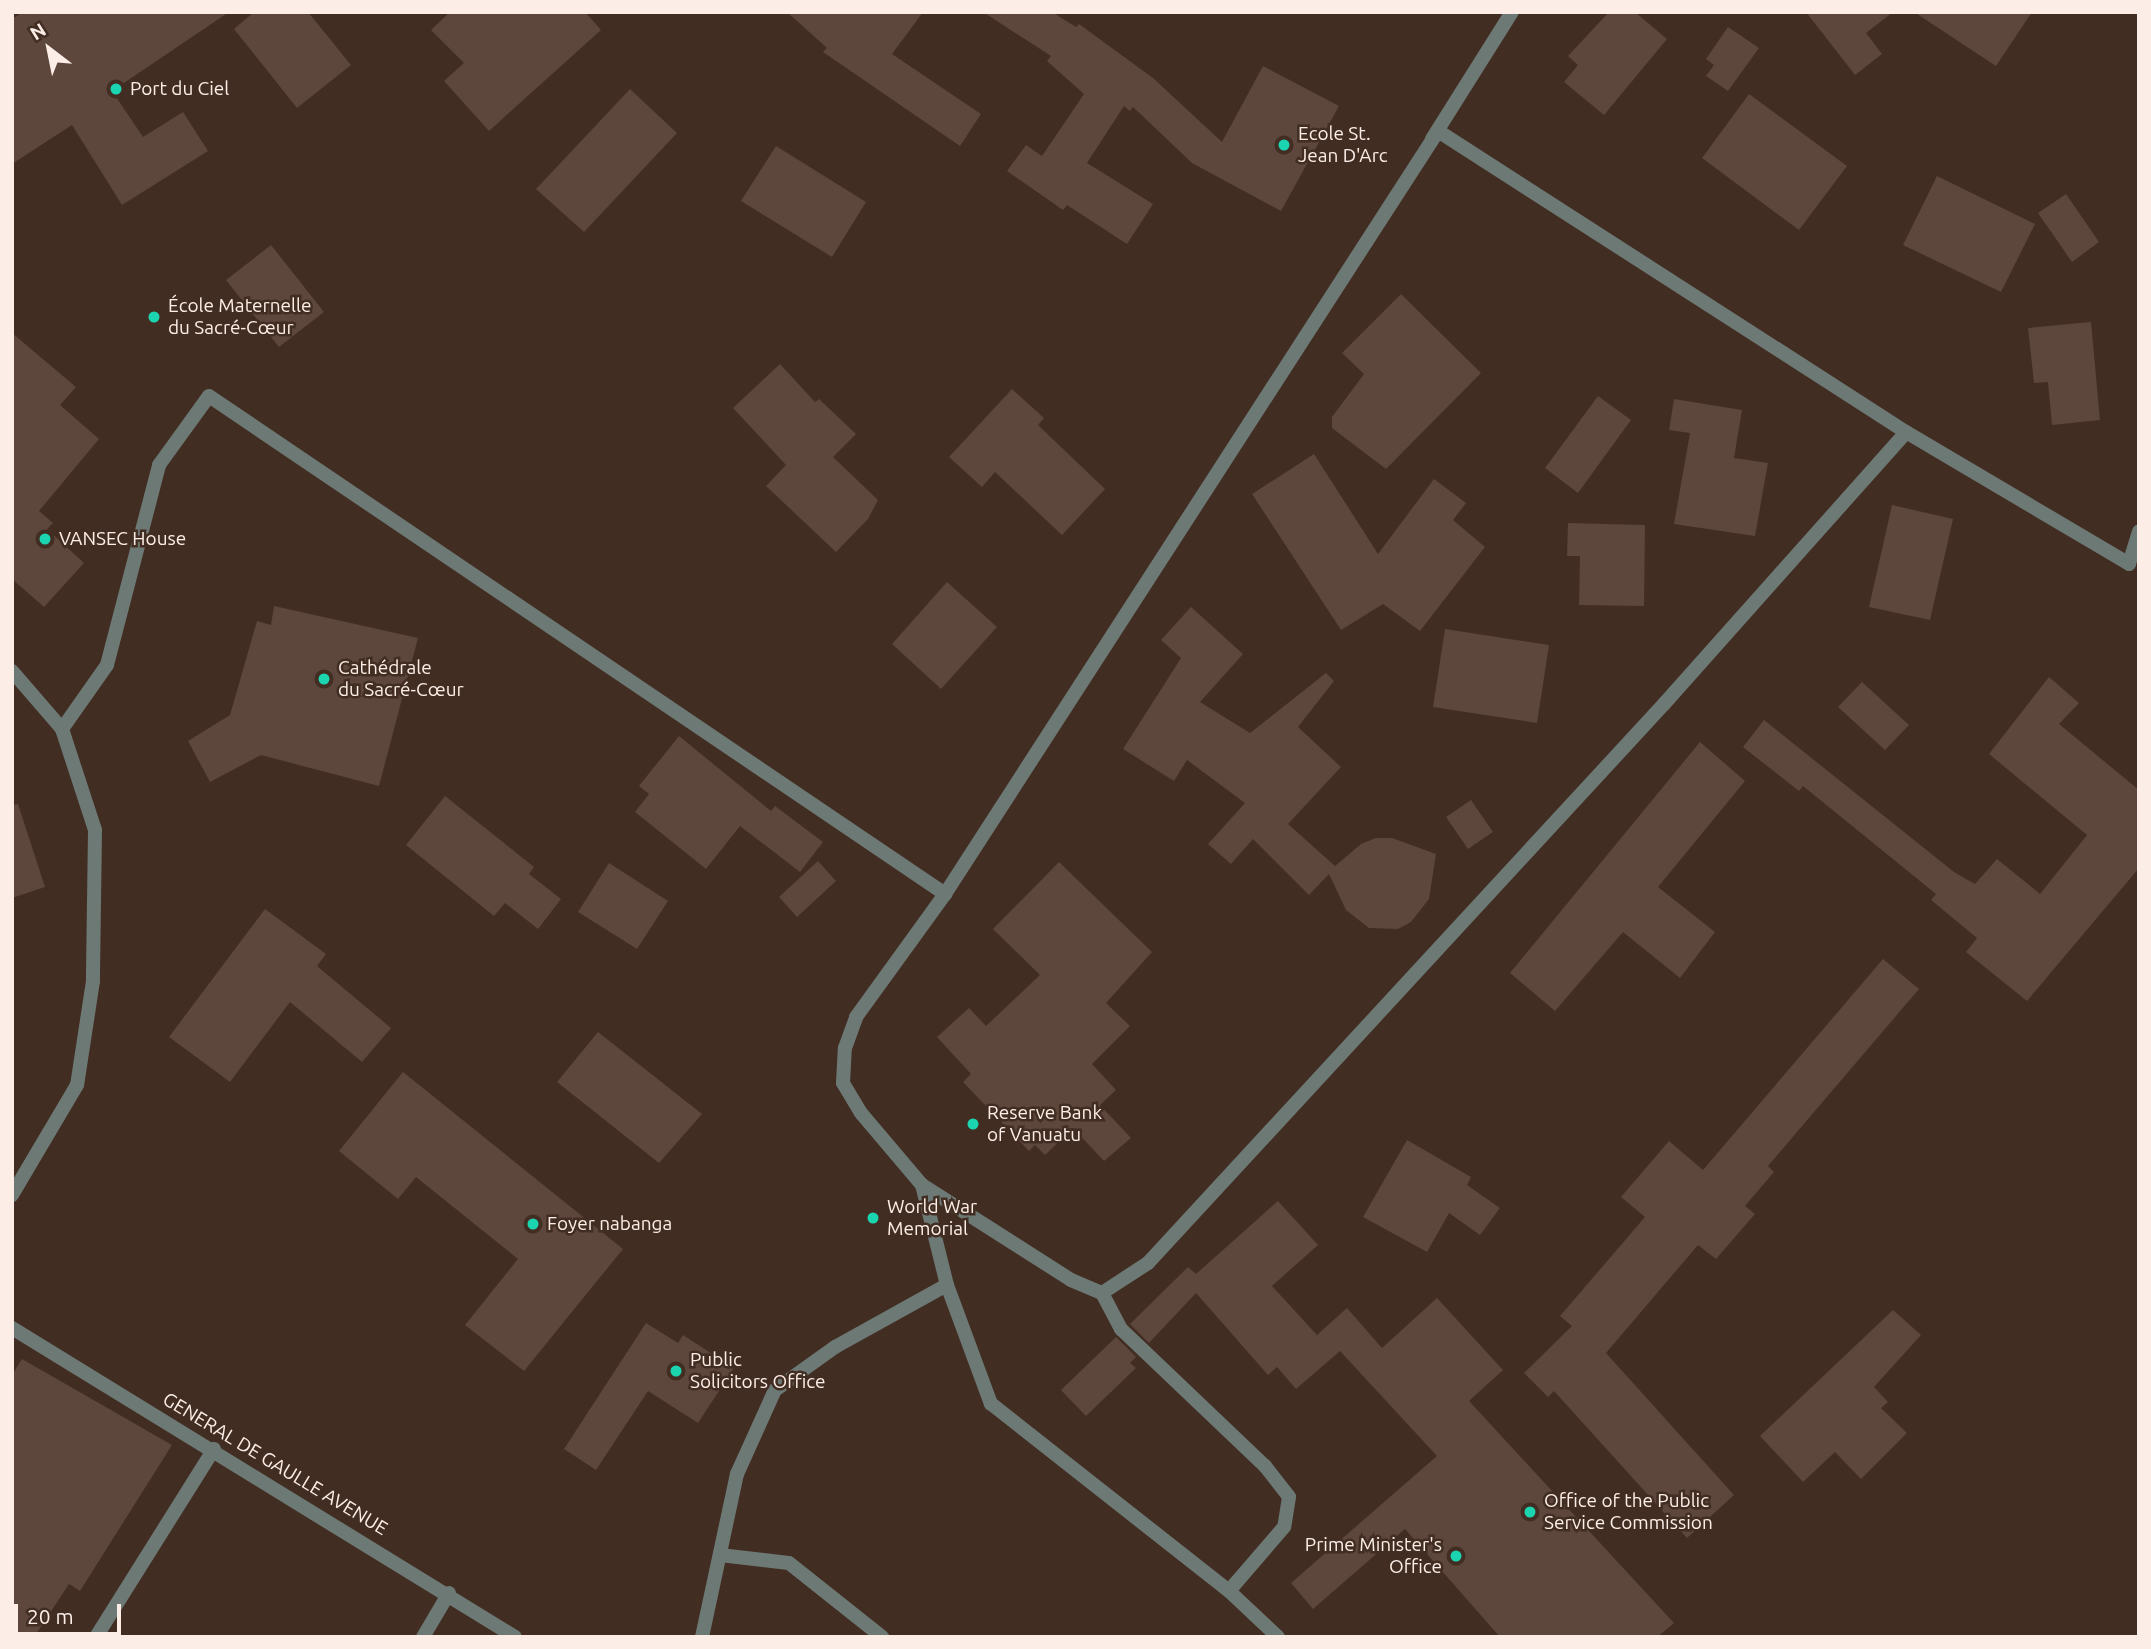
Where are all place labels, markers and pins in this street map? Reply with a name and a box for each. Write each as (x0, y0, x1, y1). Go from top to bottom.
place label: Port du Ciel (130, 78, 229, 100)
marker: Port du Ciel (108, 81, 124, 97)
place label: Ecole St. Jean D'Arc (1298, 123, 1388, 167)
marker: Ecole St. Jean D'Arc (1276, 137, 1292, 153)
place label: École Maternelle du Sacré-Cœur (168, 295, 312, 339)
marker: École Maternelle du Sacré-Cœur (146, 309, 162, 325)
place label: VANSEC House (59, 528, 186, 550)
marker: VANSEC House (37, 531, 53, 547)
place label: Cathédrale du Sacré-Cœur (338, 657, 464, 701)
marker: Cathédrale du Sacré-Cœur (316, 671, 332, 687)
place label: Reserve Bank of Vanuatu (987, 1102, 1102, 1146)
marker: Reserve Bank of Vanuatu (965, 1116, 981, 1132)
place label: World War Memorial (887, 1196, 977, 1240)
marker: World War Memorial (865, 1210, 881, 1226)
place label: Foyer nabanga (547, 1213, 672, 1235)
marker: Foyer nabanga (525, 1216, 541, 1232)
place label: Public Solicitors Office (690, 1349, 826, 1393)
marker: Public Solicitors Office (668, 1363, 684, 1379)
place label: Office of the Public Service Commission (1544, 1490, 1713, 1534)
marker: Office of the Public Service Commission (1522, 1504, 1538, 1520)
place label: Prime Minister's Office (1305, 1534, 1442, 1578)
marker: Prime Minister's Office (1448, 1548, 1464, 1564)

